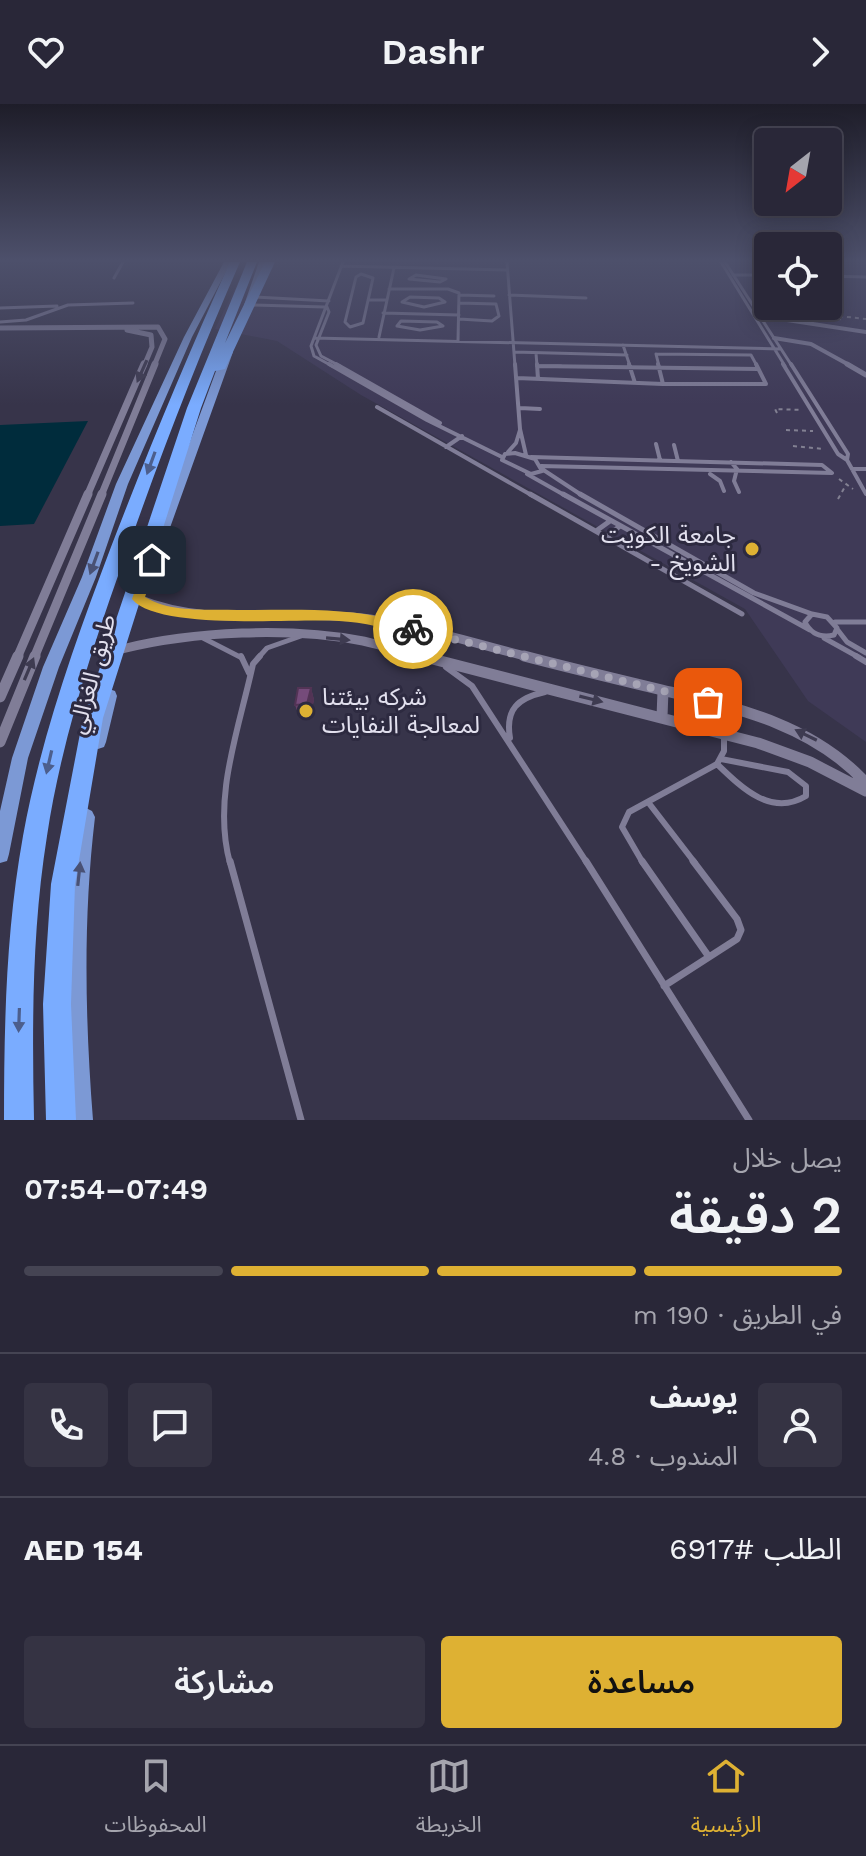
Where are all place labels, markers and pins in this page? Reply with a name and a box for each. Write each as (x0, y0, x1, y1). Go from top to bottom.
place label: جامعة الكويت - الشويخ (601, 521, 736, 580)
pin (118, 526, 186, 594)
marker: جامعة الكويت - الشويخ (743, 540, 761, 558)
pin (674, 668, 742, 736)
place label: شركه بيئتنا لمعالجة النفايات (322, 683, 480, 739)
marker: شركه بيئتنا لمعالجة النفايات (297, 702, 315, 720)

